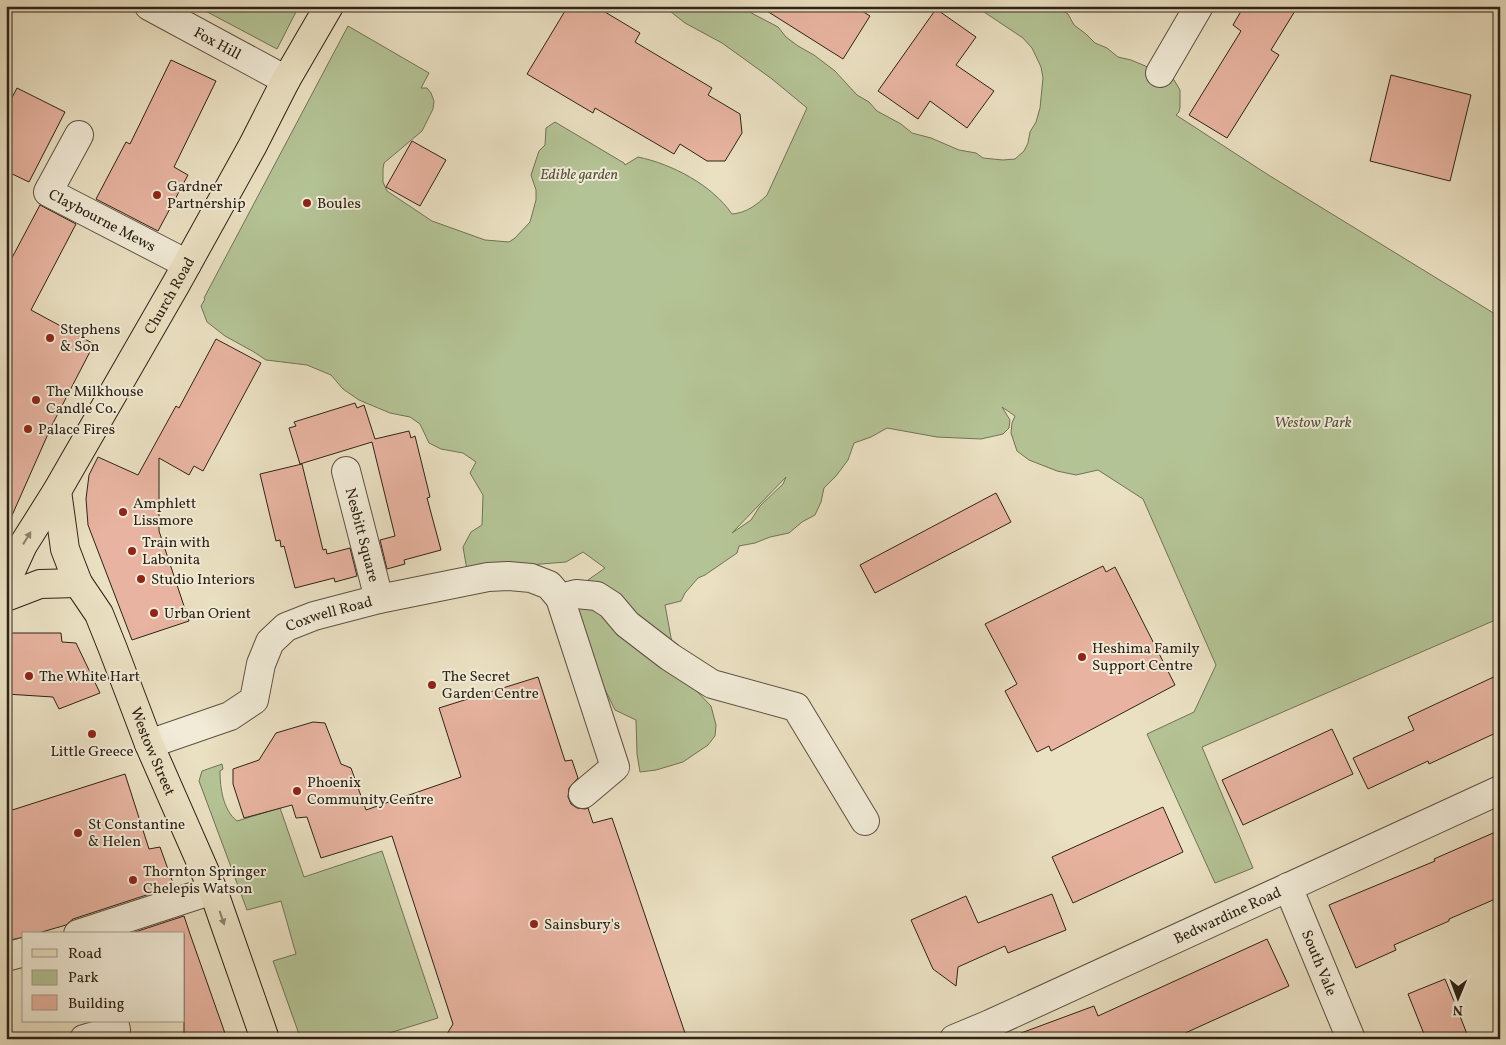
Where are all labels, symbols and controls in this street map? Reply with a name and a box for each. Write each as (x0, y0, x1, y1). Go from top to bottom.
street label: Fox Hill (189, 23, 244, 66)
park label: Edible garden (540, 165, 618, 186)
place label: Gardner Partnership (167, 177, 246, 215)
street label: Claybourne Mews (44, 185, 159, 258)
marker: Gardner Partnership (151, 189, 163, 201)
place label: Boules (317, 194, 361, 215)
marker: Boules (301, 197, 313, 209)
street label: Church Road (140, 254, 201, 339)
place label: Stephens & Son (60, 320, 120, 358)
marker: Stephens & Son (44, 332, 56, 344)
place label: The Milkhouse Candle Co. (46, 382, 144, 420)
marker: The Milkhouse Candle Co. (30, 394, 42, 406)
park label: Westow Park (1274, 413, 1352, 434)
place label: Palace Fires (38, 420, 115, 441)
marker: Palace Fires (22, 423, 34, 435)
street label: Nesbitt Square (339, 486, 383, 585)
place label: Amphlett Lissmore (133, 494, 196, 532)
marker: Amphlett Lissmore (117, 506, 129, 518)
one-way arrow (23, 532, 32, 545)
place label: Train with Labonita (142, 533, 210, 571)
marker: Train with Labonita (126, 545, 138, 557)
place label: Studio Interiors (151, 570, 255, 591)
marker: Studio Interiors (135, 573, 147, 585)
street label: Coxwell Road (283, 592, 375, 638)
place label: Urban Orient (164, 604, 251, 625)
marker: Urban Orient (148, 607, 160, 619)
place label: Heshima Family Support Centre (1092, 639, 1200, 677)
marker: Heshima Family Support Centre (1076, 651, 1088, 663)
place label: The White Hart (39, 667, 140, 688)
place label: The Secret Garden Centre (442, 667, 539, 705)
marker: The White Hart (23, 670, 35, 682)
marker: The Secret Garden Centre (426, 679, 438, 691)
street label: Westow Street (124, 705, 179, 799)
marker: Little Greece (86, 728, 98, 740)
place label: Little Greece (50, 742, 134, 763)
place label: Phoenix Community Centre (307, 773, 434, 811)
marker: Phoenix Community Centre (291, 785, 303, 797)
place label: St Constantine & Helen (88, 815, 185, 853)
marker: St Constantine & Helen (72, 827, 84, 839)
place label: Thornton Springer Chelepis Watson (143, 862, 266, 900)
marker: Thornton Springer Chelepis Watson (127, 874, 139, 886)
street label: Bedwardine Road (1171, 883, 1285, 950)
one-way arrow (218, 911, 226, 926)
place label: Sainsbury's (544, 915, 620, 936)
marker: Sainsbury's (528, 918, 540, 930)
street label: South Vale (1295, 927, 1341, 999)
legend (22, 932, 185, 1022)
text: Road (68, 944, 102, 965)
text: Park (68, 968, 99, 989)
north arrow (1434, 972, 1484, 1022)
text: Building (68, 994, 125, 1015)
text: N (1453, 1000, 1463, 1019)

